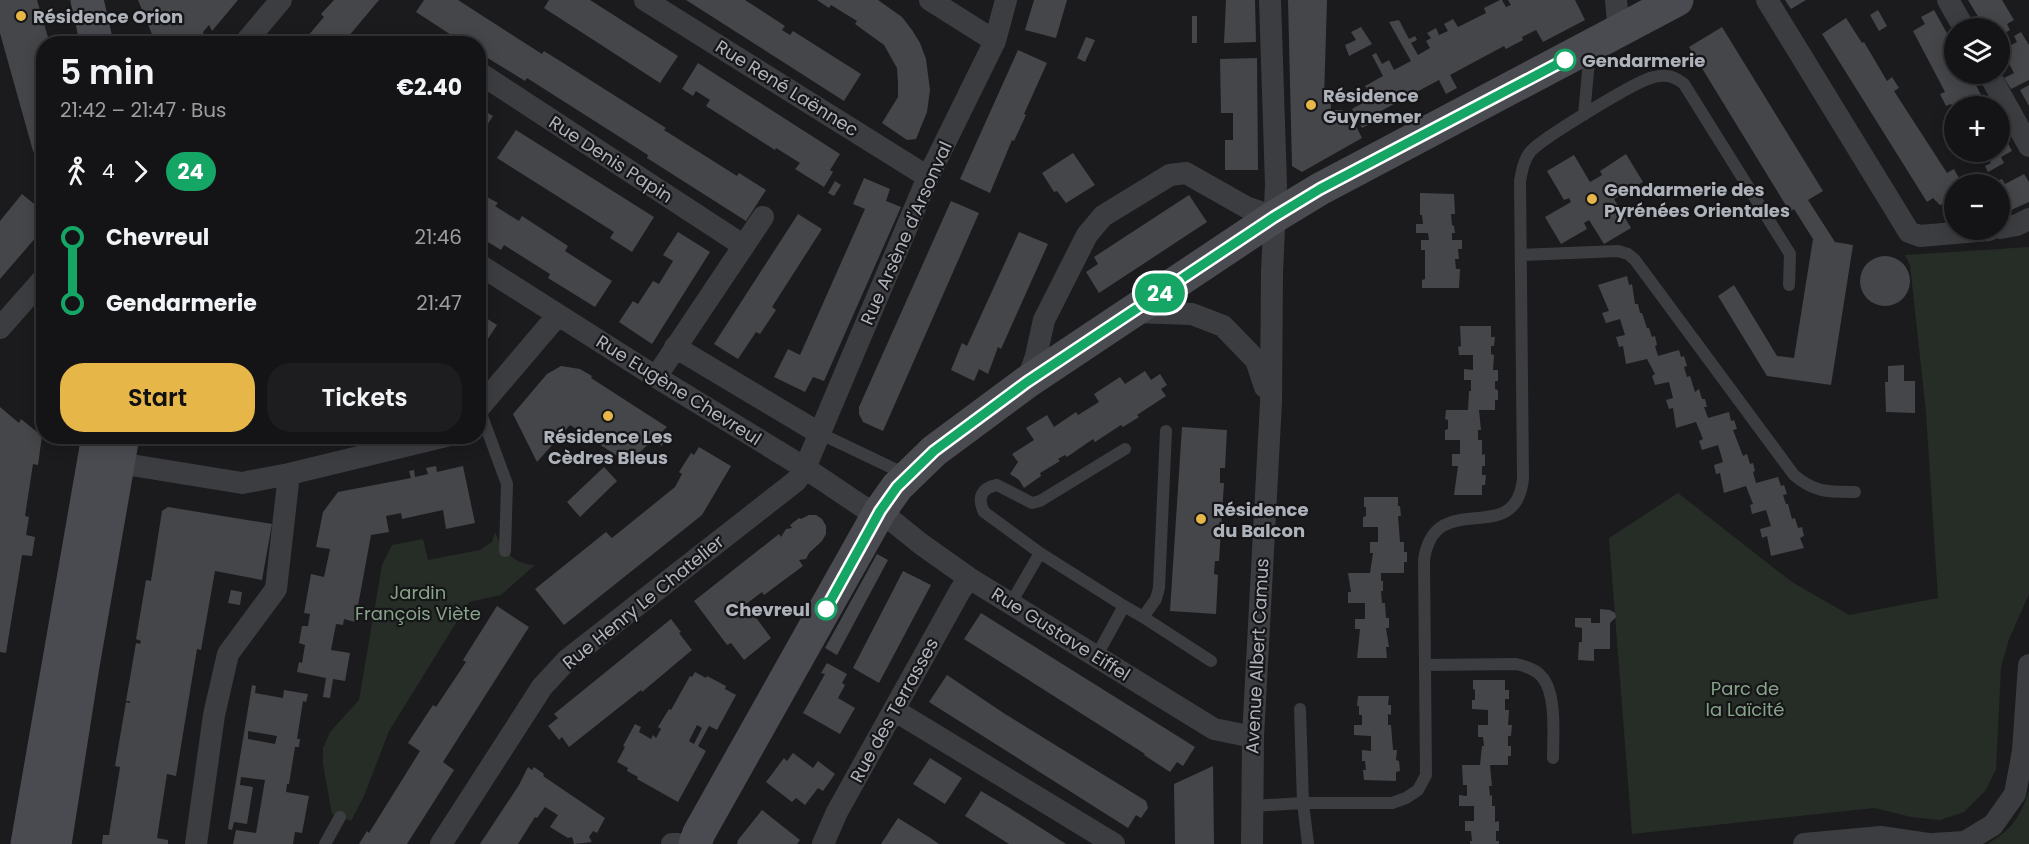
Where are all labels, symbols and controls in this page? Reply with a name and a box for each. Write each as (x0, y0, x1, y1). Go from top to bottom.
place label: Résidence Orion (33, 4, 183, 29)
marker: Résidence Orion (14, 9, 28, 23)
map controls (1944, 18, 2010, 240)
button: layers (1944, 18, 2010, 84)
street label: Rue René Laënnec (711, 34, 863, 142)
place label: Gendarmerie (1582, 48, 1705, 73)
text: 5 min (60, 49, 155, 96)
marker: Gendarmerie (1554, 49, 1576, 71)
text: €2.40 (396, 72, 462, 103)
place label: Résidence Guynemer (1323, 83, 1422, 129)
text: 21:42 – 21:47 · Bus (60, 96, 227, 124)
button: + (1944, 96, 2010, 162)
marker: Résidence Guynemer (1304, 98, 1318, 112)
street label: Rue Denis Papin (544, 110, 678, 208)
street label: Rue Arsène d'Arsonval (854, 137, 958, 329)
icon: walk (60, 155, 93, 188)
icon: forward (124, 155, 157, 188)
text: 4 (102, 157, 115, 185)
text: 24 (178, 157, 204, 186)
button: − (1944, 174, 2010, 240)
place label: Gendarmerie des Pyrénées Orientales (1604, 177, 1790, 223)
marker: Gendarmerie des Pyrénées Orientales (1585, 192, 1599, 206)
text: Chevreul (106, 222, 209, 253)
text: 21:46 (415, 223, 462, 251)
line badge: 24 (1133, 274, 1187, 312)
text: 24 (1147, 279, 1173, 308)
text: Gendarmerie (106, 288, 257, 319)
text: 21:47 (416, 289, 462, 317)
street label: Rue Eugène Chevreul (592, 329, 766, 451)
button: Start (60, 363, 255, 432)
button: Tickets (267, 363, 462, 432)
marker: Résidence Les Cèdres Bleus (601, 409, 615, 423)
place label: Résidence Les Cèdres Bleus (543, 424, 673, 470)
place label: Résidence du Balcon (1213, 497, 1309, 543)
marker: Résidence du Balcon (1194, 512, 1208, 526)
street label: Rue Henry Le Chatelier (557, 529, 729, 675)
street label: Avenue Albert Camus (1239, 558, 1275, 754)
park label: Jardin François Viète (355, 580, 481, 626)
street label: Rue Gustave Eiffel (987, 581, 1135, 687)
place label: Chevreul (726, 597, 810, 622)
marker: Chevreul (815, 598, 837, 620)
street label: Rue des Terrasses (844, 633, 944, 787)
park label: Parc de la Laïcité (1706, 676, 1784, 722)

